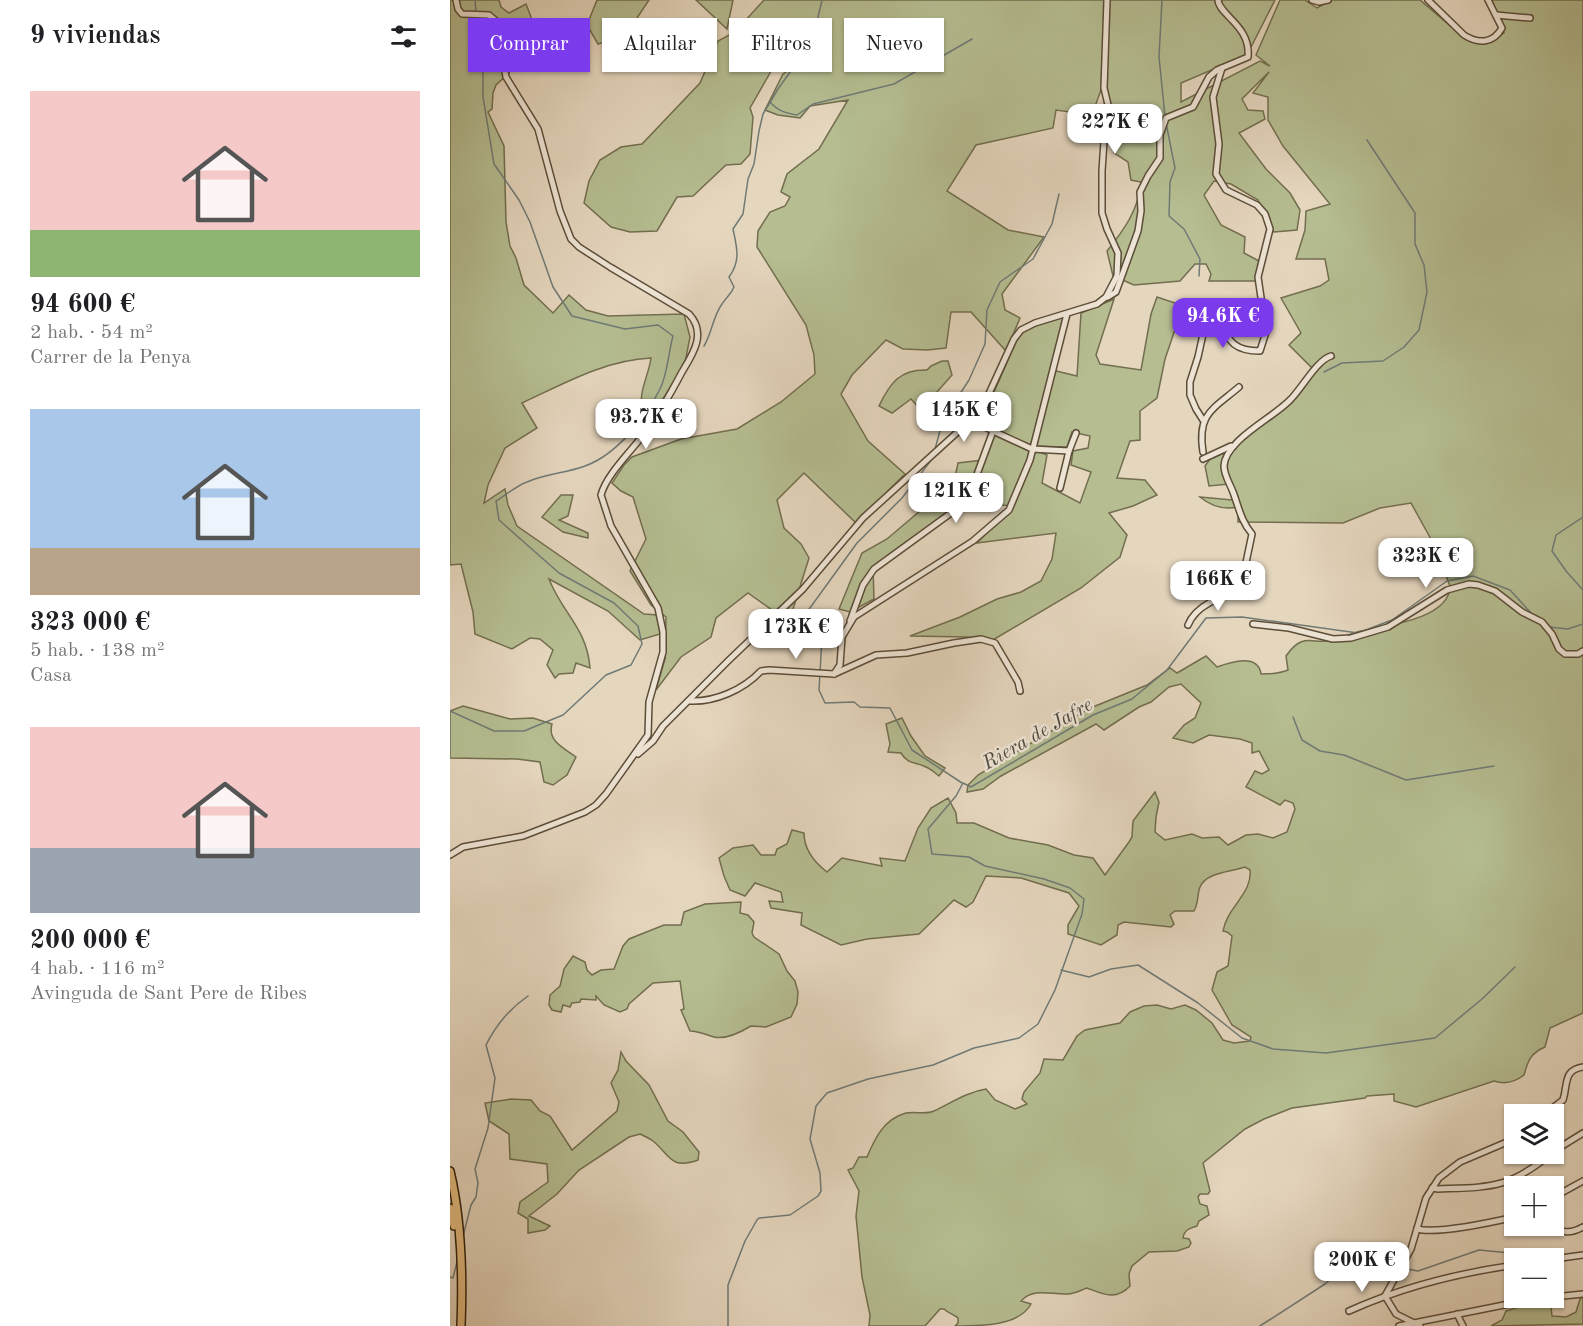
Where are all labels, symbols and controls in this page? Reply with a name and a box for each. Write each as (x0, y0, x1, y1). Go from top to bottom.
chip: Comprar (468, 18, 590, 72)
chip: Alquilar (602, 18, 717, 72)
chip: Filtros (729, 18, 832, 72)
chip: Nuevo (844, 18, 944, 72)
icon: filters (387, 20, 420, 53)
text: 9 viviendas (30, 23, 160, 49)
pin: 227K € (1066, 104, 1164, 155)
text: 227K € (1081, 113, 1149, 133)
icon: home (171, 130, 279, 238)
text: 94 600 € (30, 292, 135, 318)
pin: 94.6K € (1168, 298, 1278, 349)
text: 94.6K € (1187, 307, 1260, 327)
text: 2 hab. · 54 m² (30, 323, 153, 343)
text: Carrer de la Penya (30, 348, 191, 368)
pin: 145K € (915, 392, 1013, 443)
pin: 93.7K € (591, 399, 701, 450)
text: 145K € (930, 401, 998, 421)
text: 93.7K € (610, 408, 683, 428)
icon: home (171, 448, 279, 556)
pin: 121K € (907, 473, 1005, 524)
text: 121K € (922, 482, 990, 502)
pin: 323K € (1377, 538, 1475, 589)
text: 323K € (1392, 547, 1460, 567)
pin: 166K € (1169, 561, 1267, 612)
text: 166K € (1184, 570, 1252, 590)
pin: 173K € (747, 609, 845, 660)
text: 323 000 € (30, 610, 150, 636)
text: 173K € (762, 618, 830, 638)
text: 5 hab. · 138 m² (30, 641, 164, 661)
text: Casa (30, 666, 72, 686)
water label: Riera de Jafre (979, 695, 1096, 775)
icon: home (171, 766, 279, 874)
text: 200 000 € (30, 928, 150, 954)
text: 4 hab. · 116 m² (30, 959, 164, 979)
text: Avinguda de Sant Pere de Ribes (30, 984, 307, 1004)
map controls (1504, 1104, 1564, 1308)
button: layers (1504, 1104, 1564, 1164)
button: + (1504, 1176, 1564, 1236)
pin: 200K € (1313, 1242, 1411, 1293)
button: − (1504, 1248, 1564, 1308)
text: 200K € (1328, 1251, 1396, 1271)

